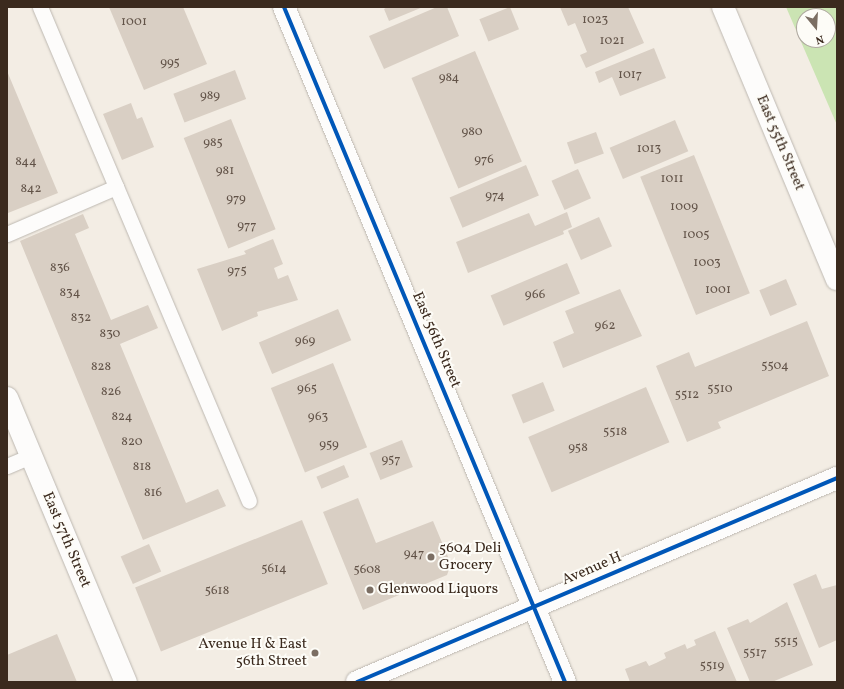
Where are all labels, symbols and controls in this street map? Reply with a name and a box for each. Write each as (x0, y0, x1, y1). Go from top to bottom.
north arrow (796, 8, 836, 48)
house number: 1023 (582, 12, 608, 28)
house number: 1001 (121, 14, 147, 30)
text: N (813, 31, 826, 47)
house number: 1021 (600, 33, 624, 49)
house number: 995 (160, 55, 180, 71)
house number: 1017 (618, 67, 642, 83)
house number: 984 (439, 70, 459, 86)
house number: 989 (200, 88, 220, 104)
street label: East 55th Street (752, 92, 808, 194)
house number: 980 (461, 124, 483, 140)
house number: 985 (203, 135, 223, 151)
house number: 1013 (637, 141, 661, 157)
house number: 976 (474, 152, 494, 168)
house number: 844 (15, 154, 37, 170)
house number: 981 (216, 163, 234, 179)
house number: 1011 (661, 171, 683, 187)
house number: 842 (21, 181, 41, 197)
house number: 974 (485, 188, 505, 204)
house number: 979 (226, 191, 246, 207)
house number: 1009 (670, 199, 698, 215)
house number: 977 (237, 218, 257, 234)
house number: 1005 (682, 227, 710, 243)
house number: 1003 (693, 255, 721, 271)
house number: 836 (50, 260, 70, 276)
house number: 975 (227, 263, 247, 279)
house number: 1001 (705, 282, 731, 298)
house number: 834 (59, 285, 81, 301)
house number: 966 (525, 287, 545, 303)
street label: East 56th Street (408, 289, 464, 391)
house number: 832 (71, 310, 91, 326)
house number: 962 (595, 318, 615, 334)
house number: 830 (100, 326, 120, 342)
house number: 969 (295, 333, 315, 349)
house number: 5504 (761, 358, 789, 374)
house number: 828 (91, 359, 111, 375)
house number: 965 (297, 381, 317, 397)
house number: 5510 (707, 381, 733, 397)
house number: 826 (101, 384, 121, 400)
house number: 5512 (675, 387, 699, 403)
house number: 824 (112, 409, 132, 425)
house number: 963 (308, 409, 328, 425)
house number: 5518 (603, 424, 627, 440)
house number: 820 (121, 434, 143, 450)
house number: 959 (319, 437, 339, 453)
house number: 958 (568, 440, 588, 456)
house number: 957 (381, 452, 401, 468)
house number: 818 (133, 459, 151, 475)
house number: 816 (144, 485, 162, 501)
street label: East 57th Street (38, 489, 94, 591)
place label: 5604 Deli Grocery (439, 539, 501, 574)
house number: 947 (404, 546, 424, 562)
street label: Avenue H (559, 548, 625, 590)
marker: 5604 Deli Grocery (426, 552, 436, 562)
house number: 5614 (261, 561, 287, 577)
house number: 5608 (353, 562, 381, 578)
place label: Glenwood Liquors (378, 581, 498, 599)
house number: 5618 (205, 583, 229, 599)
marker: Glenwood Liquors (365, 585, 375, 595)
house number: 5515 (774, 634, 798, 650)
place label: Avenue H & East 56th Street (198, 635, 307, 670)
house number: 5517 (743, 645, 767, 661)
marker: Avenue H & East 56th Street (310, 648, 320, 658)
house number: 5519 (700, 658, 724, 674)

